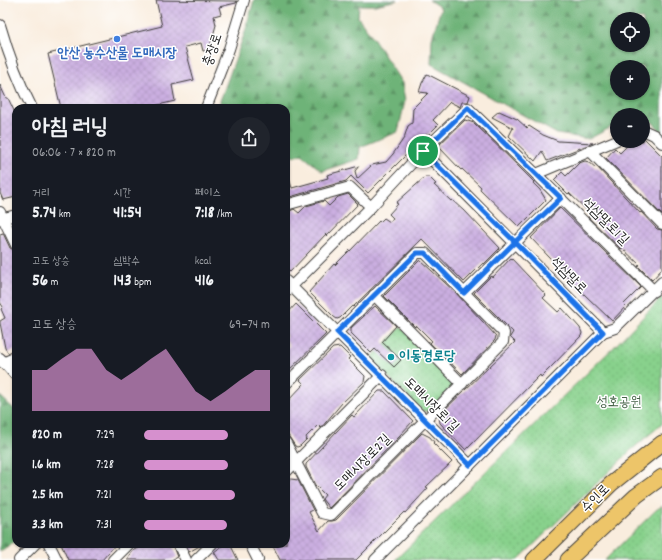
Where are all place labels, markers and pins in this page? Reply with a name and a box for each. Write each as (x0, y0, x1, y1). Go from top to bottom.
marker: 안산 농수산물 도매시장 (112, 34, 122, 44)
place label: 안산 농수산물 도매시장 (57, 44, 177, 64)
pin (406, 134, 440, 168)
place label: 이동경로당 (399, 347, 456, 367)
marker: 이동경로당 (386, 352, 396, 362)

